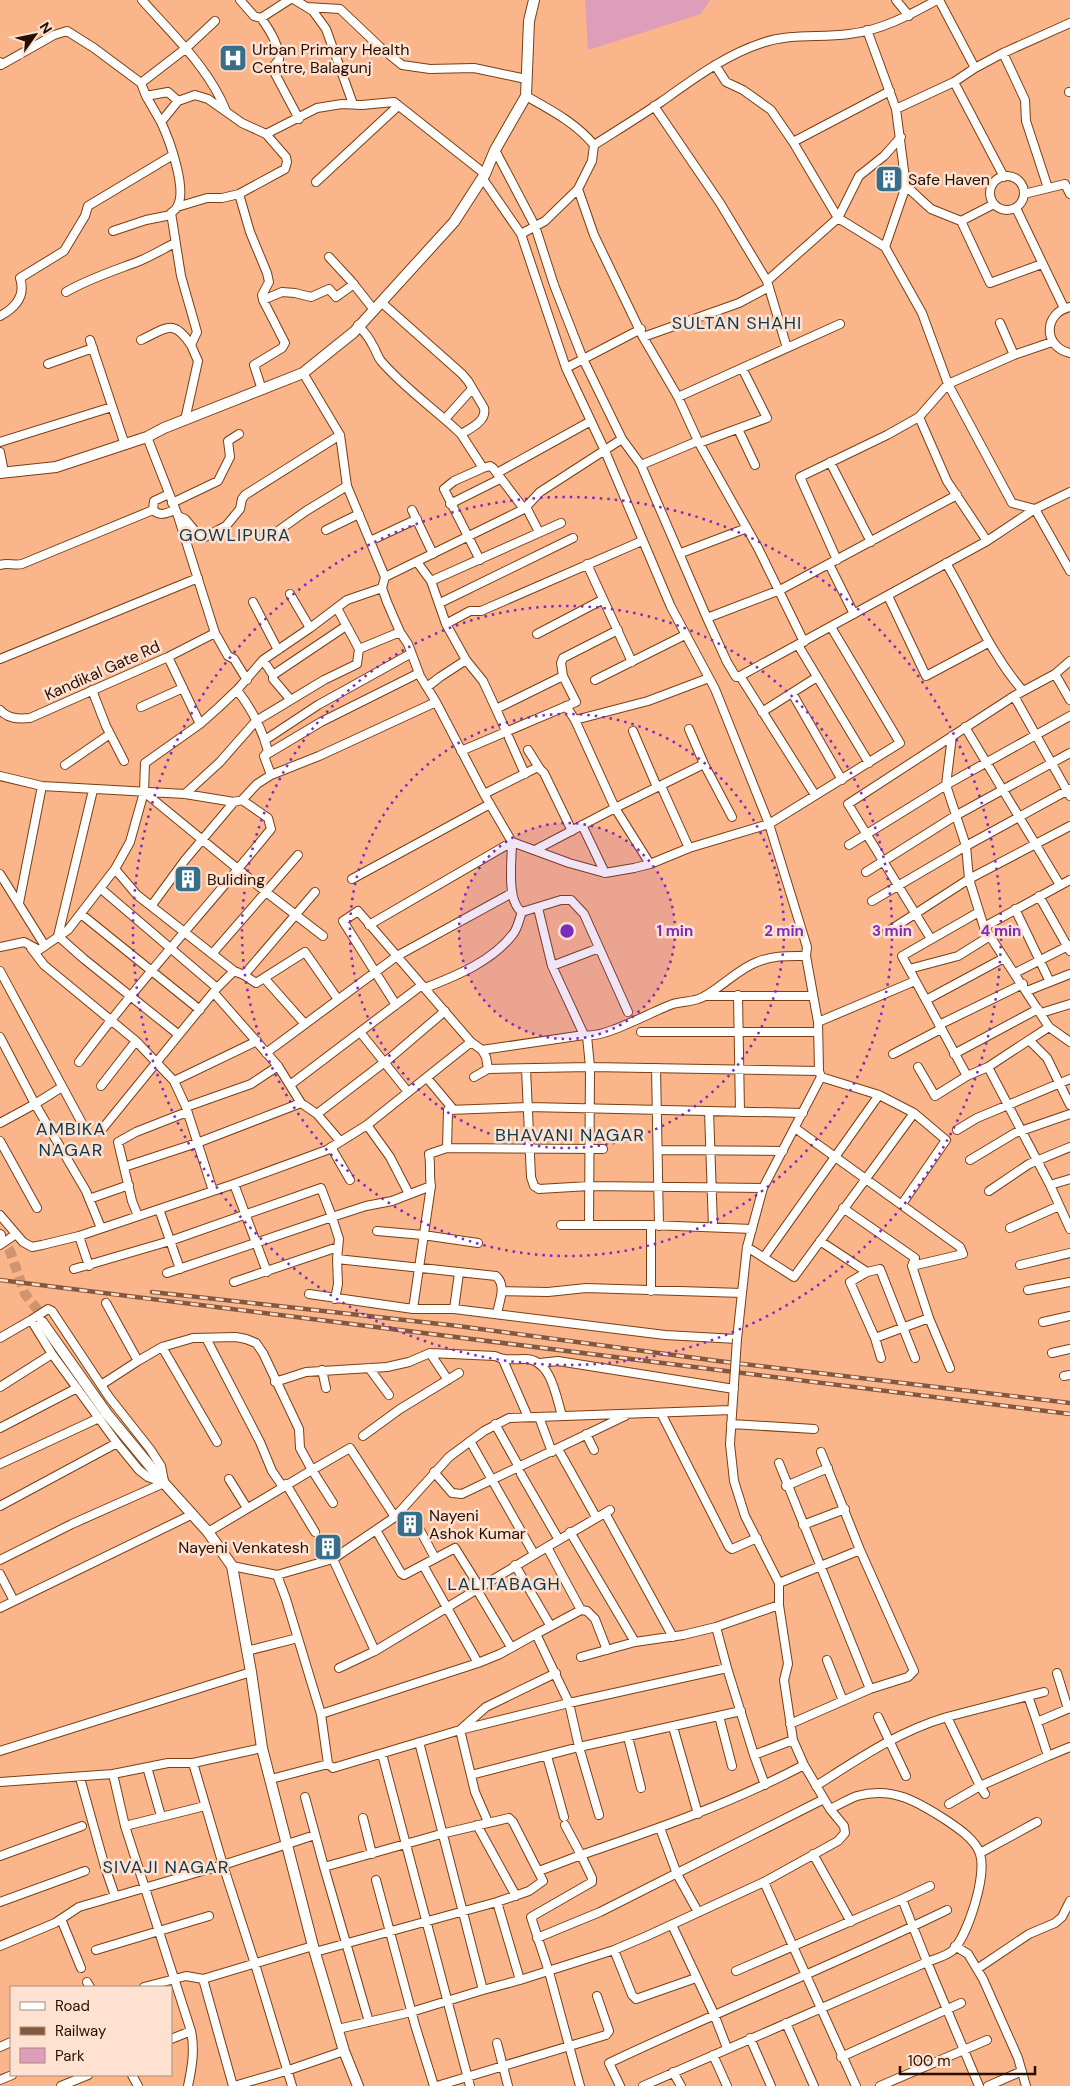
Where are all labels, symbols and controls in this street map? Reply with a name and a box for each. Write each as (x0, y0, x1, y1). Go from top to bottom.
north arrow (10, 10, 60, 60)
text: N (36, 19, 56, 37)
place label: Urban Primary Health Centre, Balagunj (252, 39, 409, 78)
hospital icon: Urban Primary Health Centre, Balagunj (218, 43, 248, 73)
building icon: Safe Haven (874, 164, 904, 194)
place label: Safe Haven (908, 169, 990, 190)
district label: SULTAN SHAHI (672, 311, 802, 335)
district label: GOWLIPURA (179, 523, 291, 547)
street label: Kandikal Gate Rd (41, 636, 163, 705)
building icon: Buliding (173, 864, 203, 894)
place label: Buliding (207, 869, 265, 890)
text: 1 min (657, 921, 693, 941)
text: 2 min (764, 921, 804, 941)
text: 3 min (872, 921, 912, 941)
text: 4 min (981, 921, 1021, 941)
centre of rings (558, 922, 576, 940)
district label: AMBIKA NAGAR (36, 1117, 106, 1162)
district label: BHAVANI NAGAR (495, 1123, 645, 1147)
place label: Nayeni Ashok Kumar (429, 1505, 526, 1544)
building icon: Nayeni Ashok Kumar (395, 1509, 425, 1539)
building icon: Nayeni Venkatesh (313, 1532, 343, 1562)
place label: Nayeni Venkatesh (178, 1537, 309, 1558)
district label: LALITABAGH (447, 1572, 561, 1596)
district label: SIVAJI NAGAR (103, 1855, 229, 1879)
legend (10, 1986, 172, 2076)
text: Road (55, 1996, 90, 2016)
text: Railway (55, 2021, 107, 2041)
scale bar (900, 2044, 1035, 2076)
text: Park (55, 2046, 85, 2066)
text: 100 m (908, 2051, 951, 2071)

